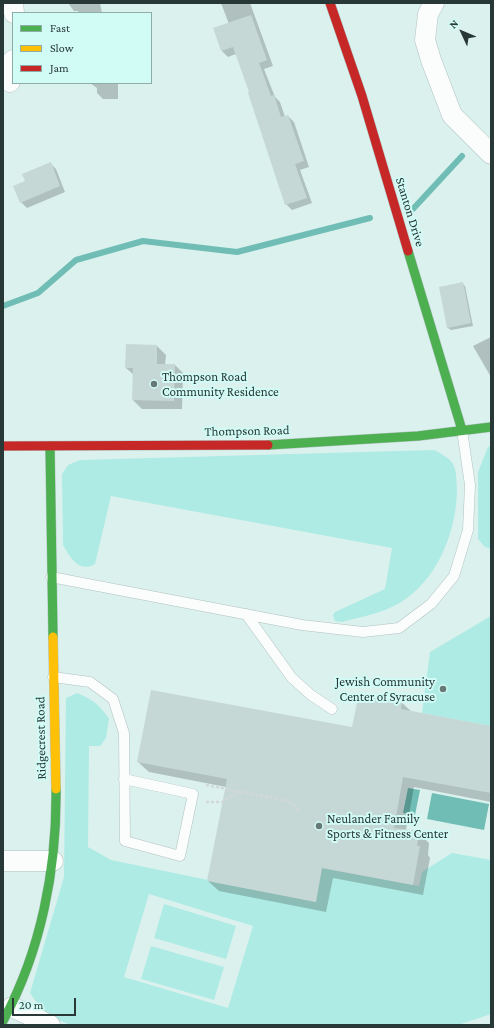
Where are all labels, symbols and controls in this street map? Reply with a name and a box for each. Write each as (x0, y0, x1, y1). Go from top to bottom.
legend (12, 12, 152, 84)
north arrow (442, 12, 482, 52)
text: N (446, 17, 460, 31)
text: Fast (50, 21, 70, 35)
text: Slow (50, 41, 74, 55)
text: Jam (50, 61, 69, 75)
street label: Stanton Drive (392, 175, 428, 249)
place label: Thompson Road Community Residence (162, 369, 279, 400)
marker: Thompson Road Community Residence (149, 379, 159, 389)
street label: Thompson Road (204, 422, 290, 440)
place label: Jewish Community Center of Syracuse (336, 674, 435, 705)
marker: Jewish Community Center of Syracuse (438, 684, 448, 694)
street label: Ridgecrest Road (32, 696, 50, 780)
place label: Neulander Family Sports & Fitness Center (327, 811, 448, 842)
marker: Neulander Family Sports & Fitness Center (314, 821, 324, 831)
scale bar (14, 990, 78, 1016)
text: 20 m (19, 998, 43, 1012)

